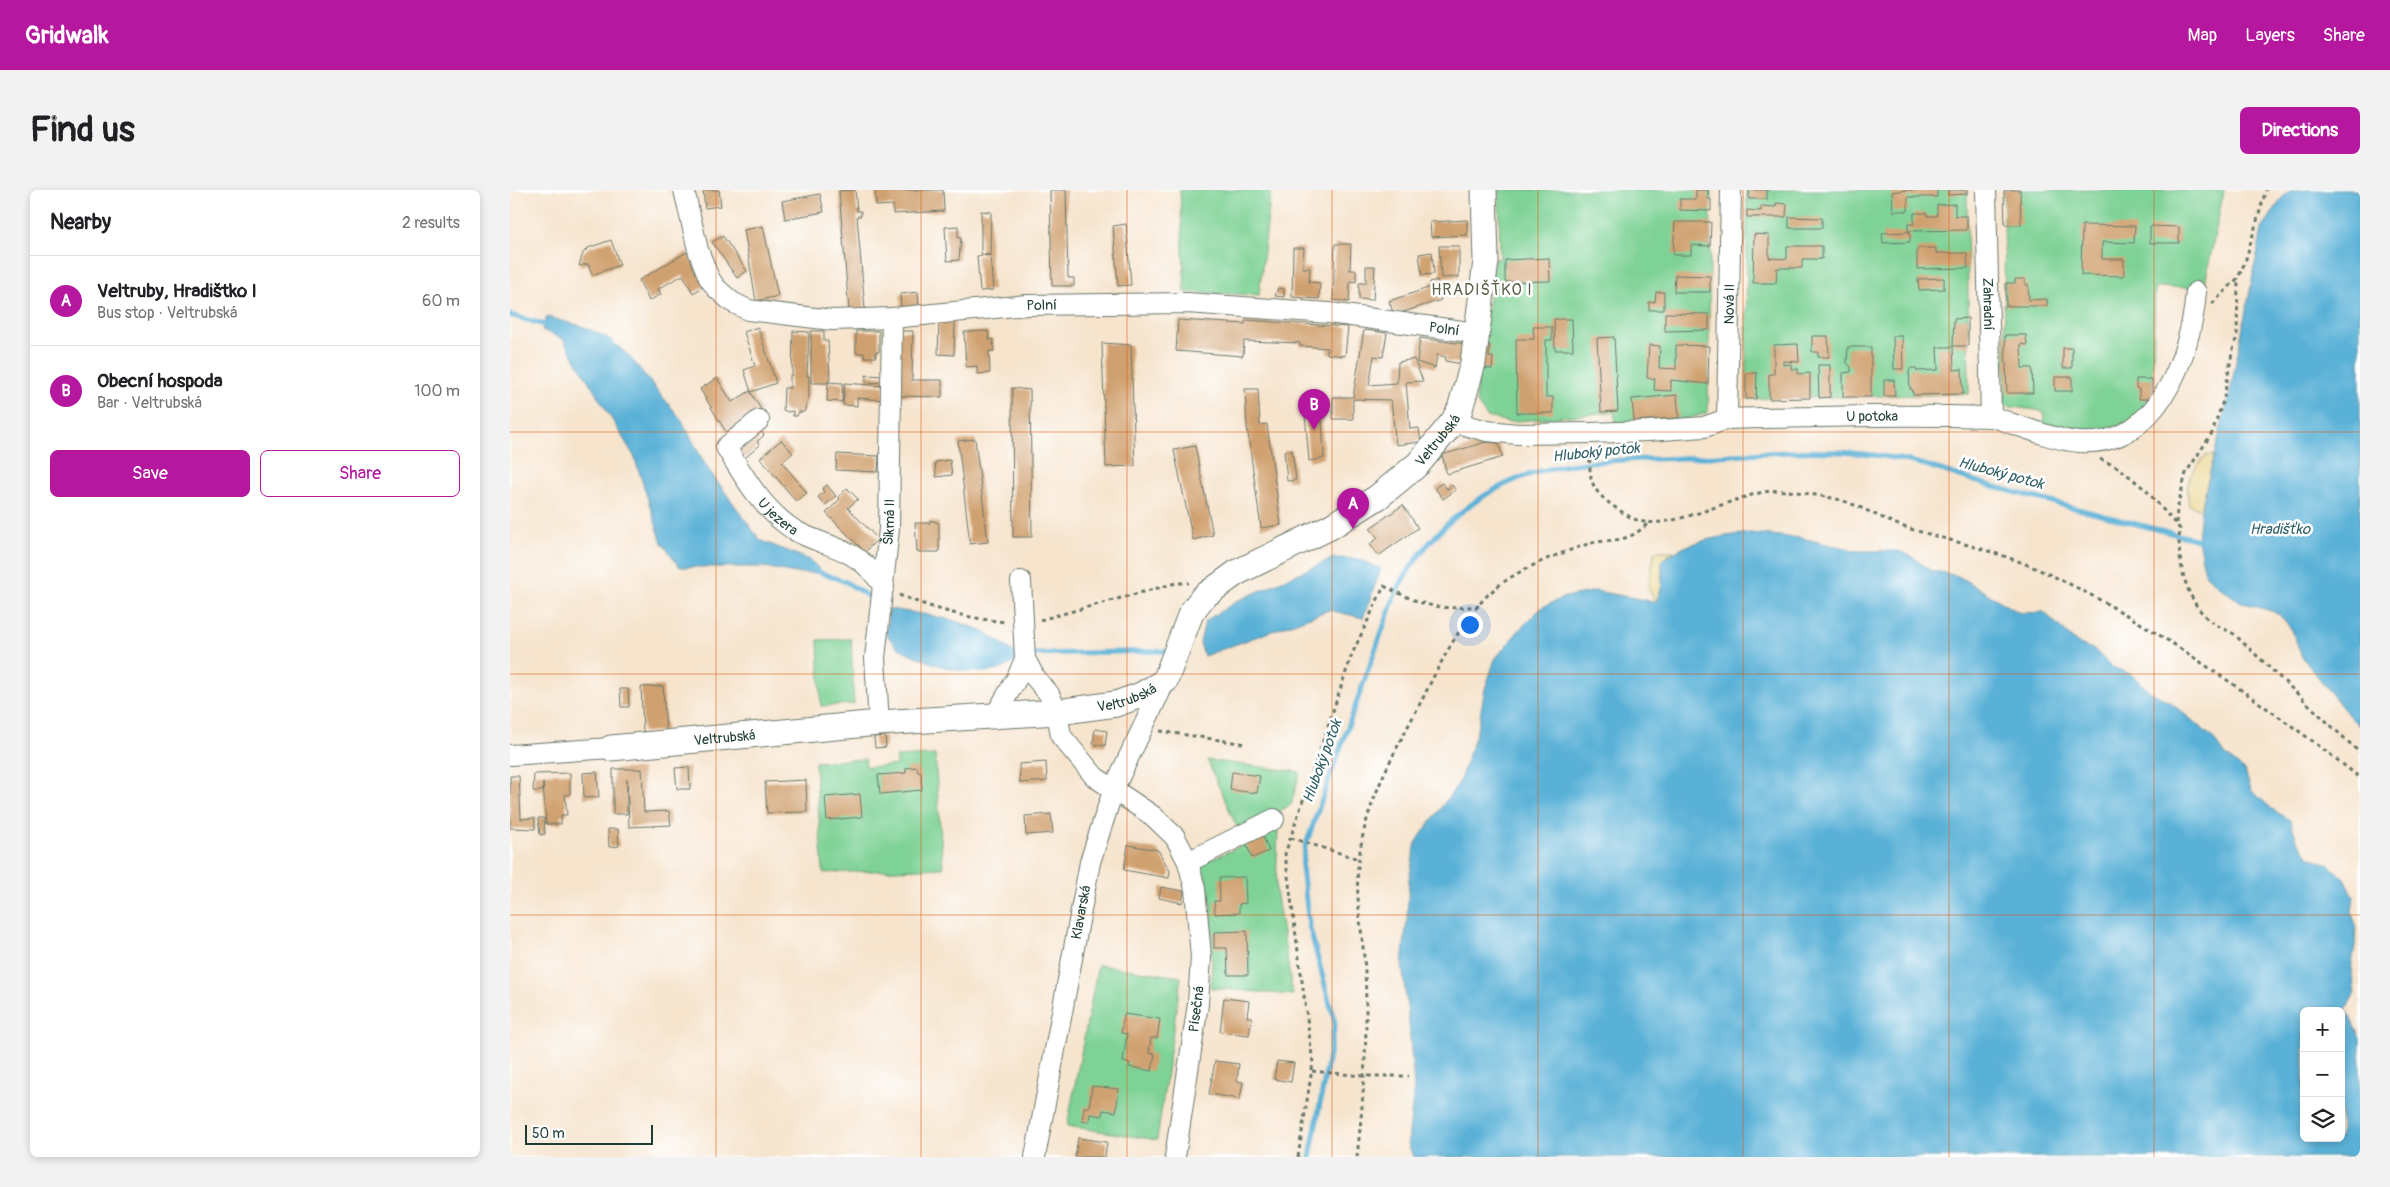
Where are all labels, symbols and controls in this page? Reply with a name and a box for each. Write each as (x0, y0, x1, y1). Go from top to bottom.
text: Gridwalk (25, 21, 109, 50)
text: Map (2188, 24, 2217, 47)
text: Layers (2245, 24, 2295, 47)
text: Share (2323, 24, 2365, 47)
button: Directions (2240, 107, 2360, 154)
text: Find us (30, 108, 135, 152)
text: Nearby (50, 209, 111, 236)
text: 2 results (402, 213, 460, 233)
street label: Zahradní (1979, 277, 1997, 331)
text: Veltruby, Hradištko I (97, 279, 257, 303)
district label: HRADIŠŤKO I (1431, 279, 1533, 300)
street label: Nová II (1721, 283, 1738, 325)
text: A (61, 291, 71, 311)
text: 60 m (422, 291, 460, 311)
street label: Polní (1026, 297, 1057, 314)
text: Bus stop · Veltrubská (97, 303, 237, 323)
street label: Polní (1428, 319, 1461, 340)
text: Obecní hospoda (97, 369, 223, 393)
text: B (61, 381, 71, 401)
text: 100 m (414, 381, 460, 401)
pin: B (1298, 389, 1330, 430)
text: Bar · Veltrubská (97, 393, 202, 413)
street label: U potoka (1846, 408, 1898, 425)
street label: Veltrubská (1412, 412, 1464, 470)
water label: Hluboký potok (1552, 438, 1642, 467)
button: Save (50, 450, 250, 497)
button: Share (260, 450, 460, 497)
water label: Hluboký potok (1956, 453, 2047, 494)
pin: A (1337, 488, 1369, 529)
street label: U jezera (754, 494, 801, 539)
street label: Šikmá II (878, 498, 898, 546)
water label: Hradišťko (2250, 520, 2311, 539)
your location (1457, 612, 1483, 638)
street label: Veltrubská (1096, 680, 1160, 715)
water label: Hluboký potok (1299, 715, 1347, 806)
street label: Veltrubská (693, 727, 756, 749)
street label: Klavarská (1068, 884, 1095, 941)
street label: Písečná (1185, 985, 1208, 1033)
map controls (2300, 1007, 2345, 1142)
button: + (2300, 1007, 2345, 1052)
button: − (2300, 1052, 2345, 1097)
button: layers (2300, 1097, 2345, 1142)
scale bar (525, 1122, 652, 1145)
text: 50 m (532, 1125, 565, 1142)

